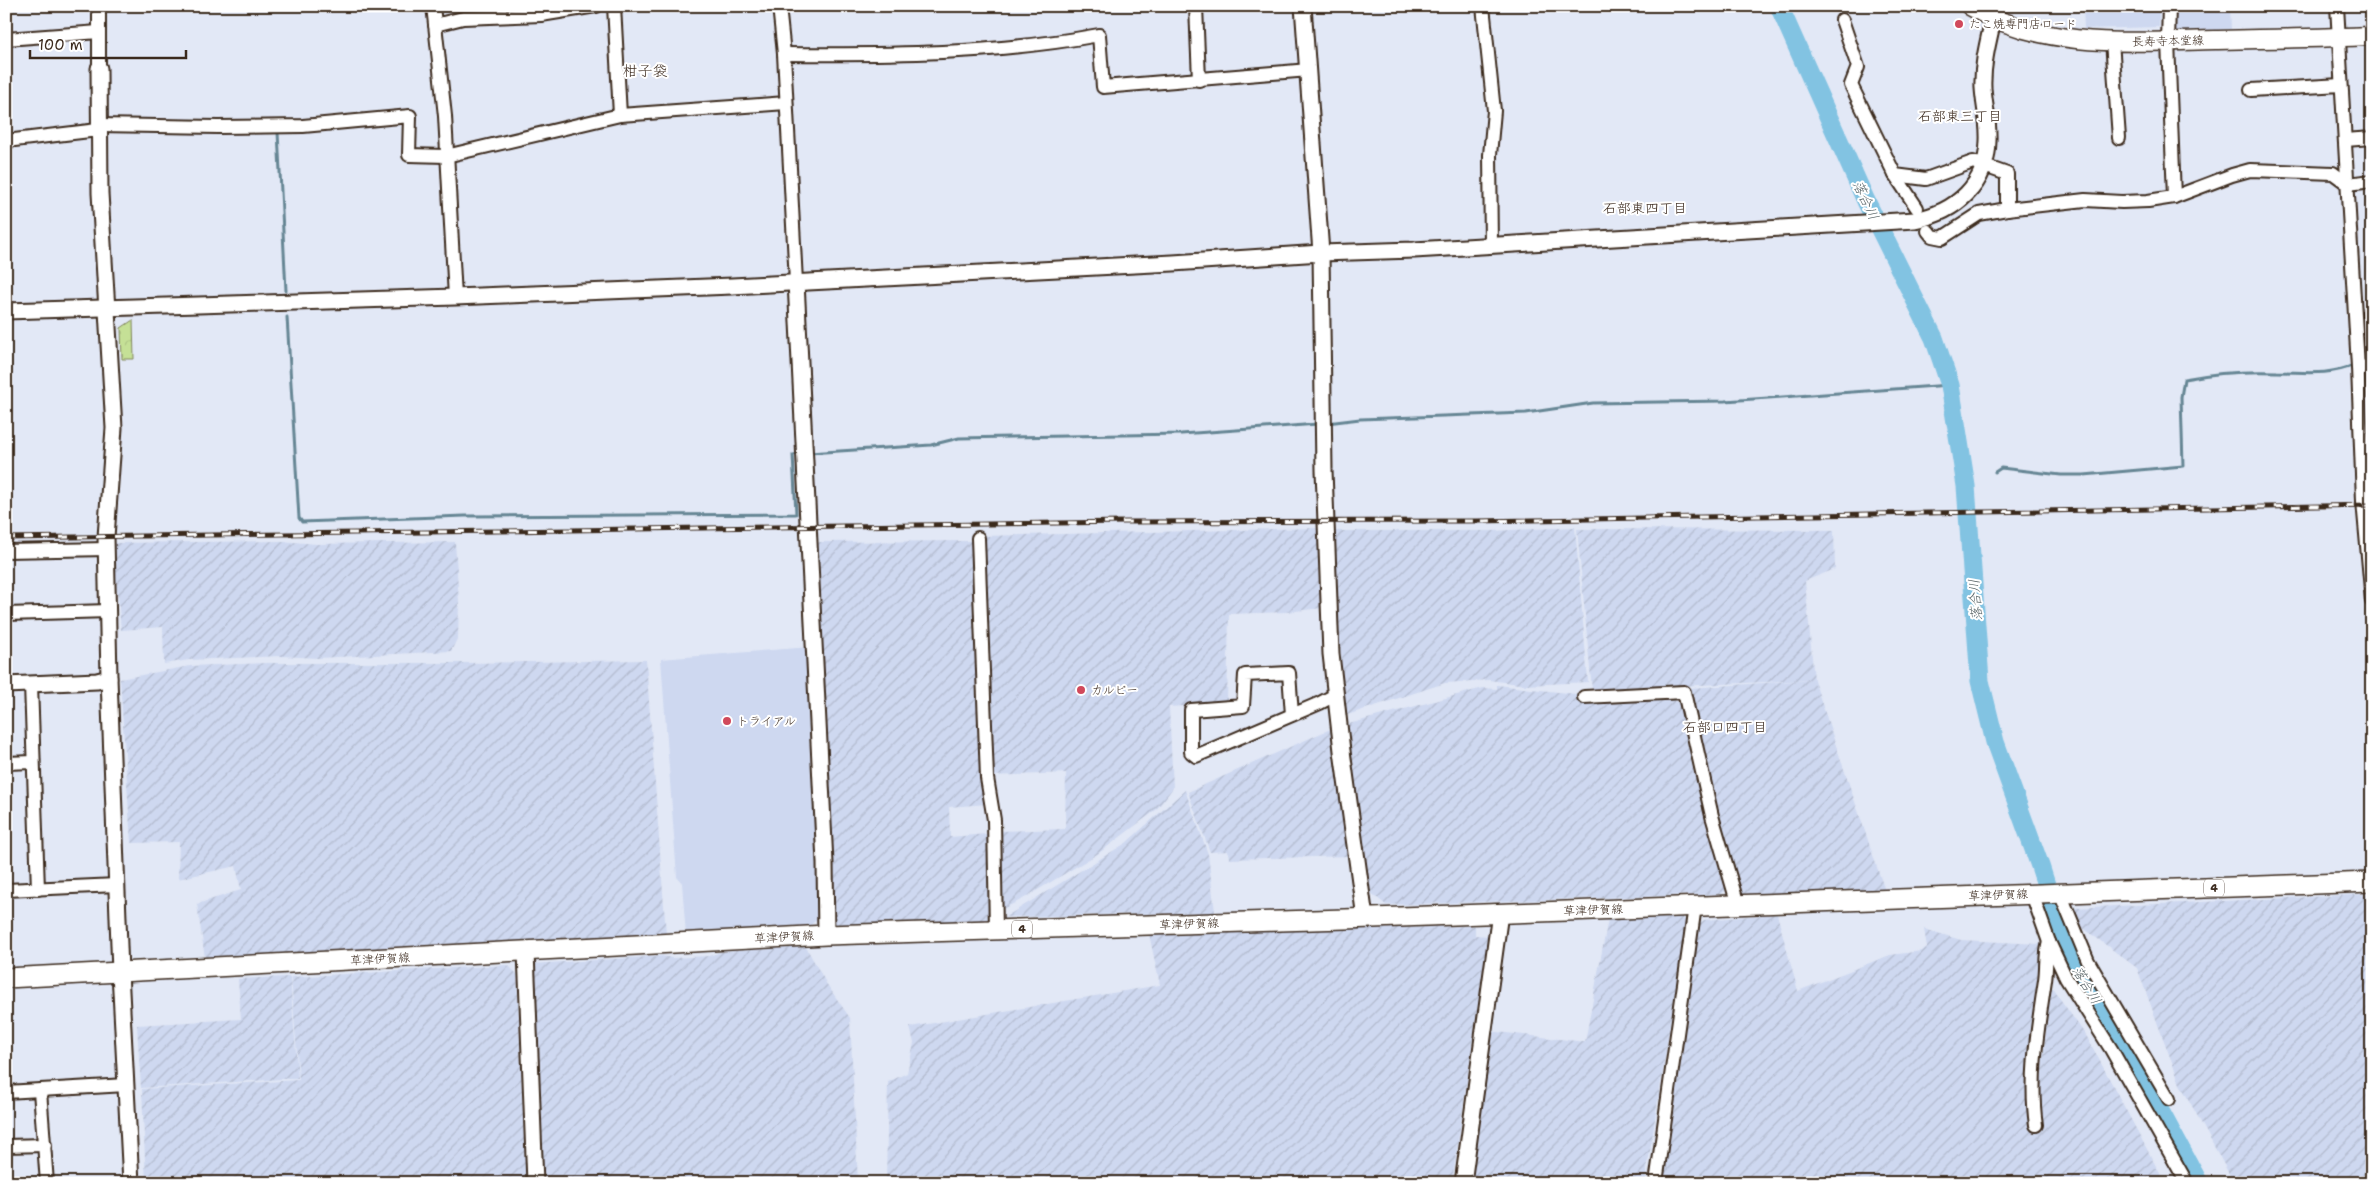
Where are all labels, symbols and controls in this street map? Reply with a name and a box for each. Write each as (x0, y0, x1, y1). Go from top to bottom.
place label: たこ焼専門店ロード (1969, 16, 2077, 32)
marker: たこ焼専門店ロード (1953, 18, 1965, 30)
scale bar (30, 28, 186, 60)
street label: 長寿寺本堂線 (2132, 32, 2204, 50)
text: 100 m (38, 35, 83, 55)
district label: 柑子袋 (622, 61, 668, 81)
district label: 石部東三丁目 (1918, 107, 2002, 125)
water label: 落合川 (1849, 177, 1883, 223)
district label: 石部東四丁目 (1603, 199, 1687, 217)
water label: 落合川 (1965, 578, 1985, 622)
place label: カルビー (1091, 682, 1138, 698)
marker: カルビー (1075, 684, 1087, 696)
place label: トライアル (737, 713, 796, 729)
marker: トライアル (721, 715, 733, 727)
district label: 石部口四丁目 (1683, 718, 1767, 736)
road number: 4 (2204, 880, 2224, 896)
street label: 草津伊賀線 (1968, 886, 2028, 904)
street label: 草津伊賀線 (1563, 901, 1623, 919)
street label: 草津伊賀線 (1159, 915, 1219, 933)
road number: 4 (1012, 921, 1032, 938)
street label: 草津伊賀線 (754, 927, 814, 947)
street label: 草津伊賀線 (350, 949, 410, 969)
water label: 落合川 (2068, 962, 2106, 1008)

